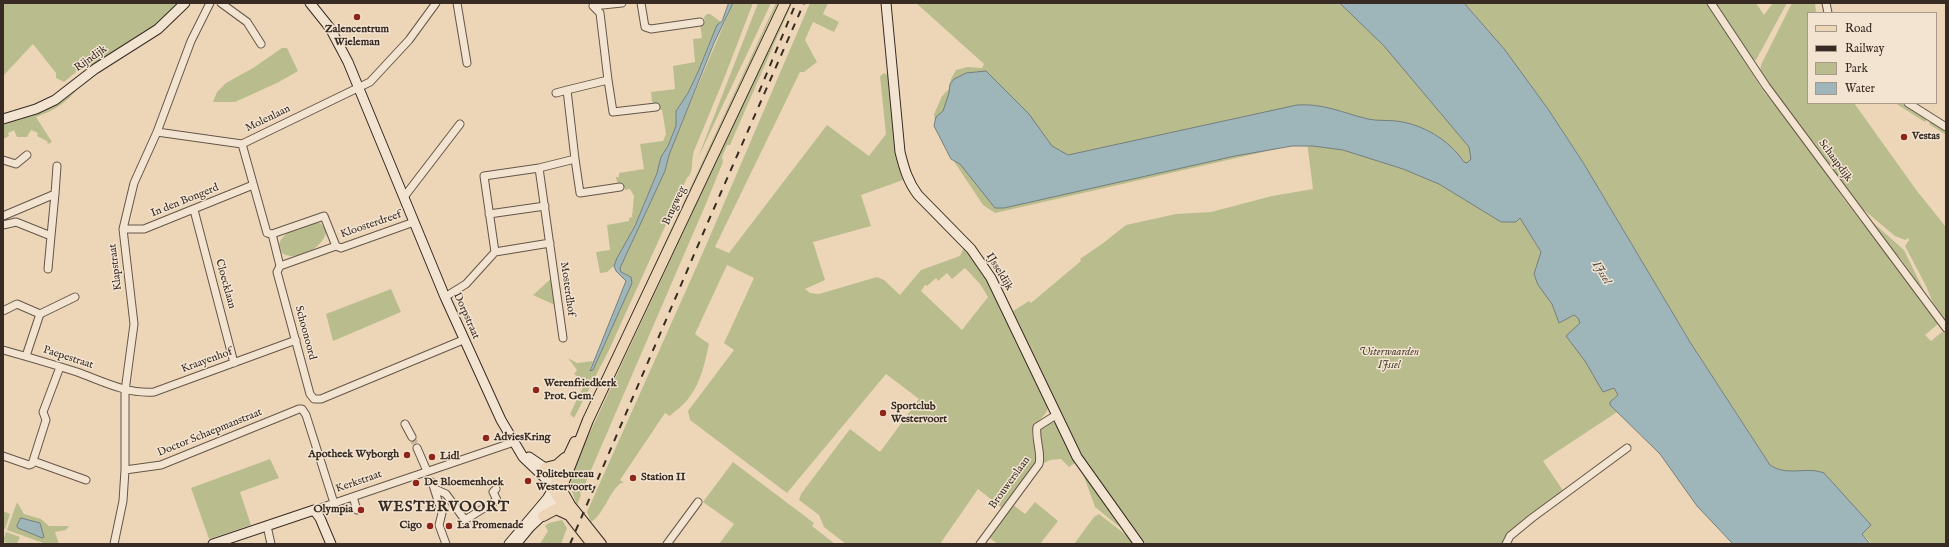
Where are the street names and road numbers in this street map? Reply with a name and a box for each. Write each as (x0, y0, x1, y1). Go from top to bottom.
street label: Rijndijk (72, 43, 110, 75)
street label: Molenlaan (243, 102, 293, 136)
street label: Schaapdijk (1815, 137, 1855, 185)
street label: In den Bongerd (149, 181, 221, 221)
street label: Brugweg (660, 184, 690, 228)
street label: Kloosterdreef (339, 208, 403, 242)
street label: Klapstraat (107, 243, 125, 291)
street label: IJsseldijk (983, 251, 1015, 293)
street label: Cloecklaan (212, 258, 238, 310)
street label: Mosterdhof (557, 261, 577, 317)
street label: Dorpstraat (450, 291, 482, 341)
street label: Schoonoord (291, 304, 319, 362)
street label: Paepestraat (41, 344, 95, 372)
street label: Kraayenhof (180, 346, 234, 376)
street label: Doctor Schaepmanstraat (156, 406, 264, 460)
street label: Brouwerslaan (987, 454, 1033, 512)
street label: Kerkstraat (334, 468, 384, 496)

